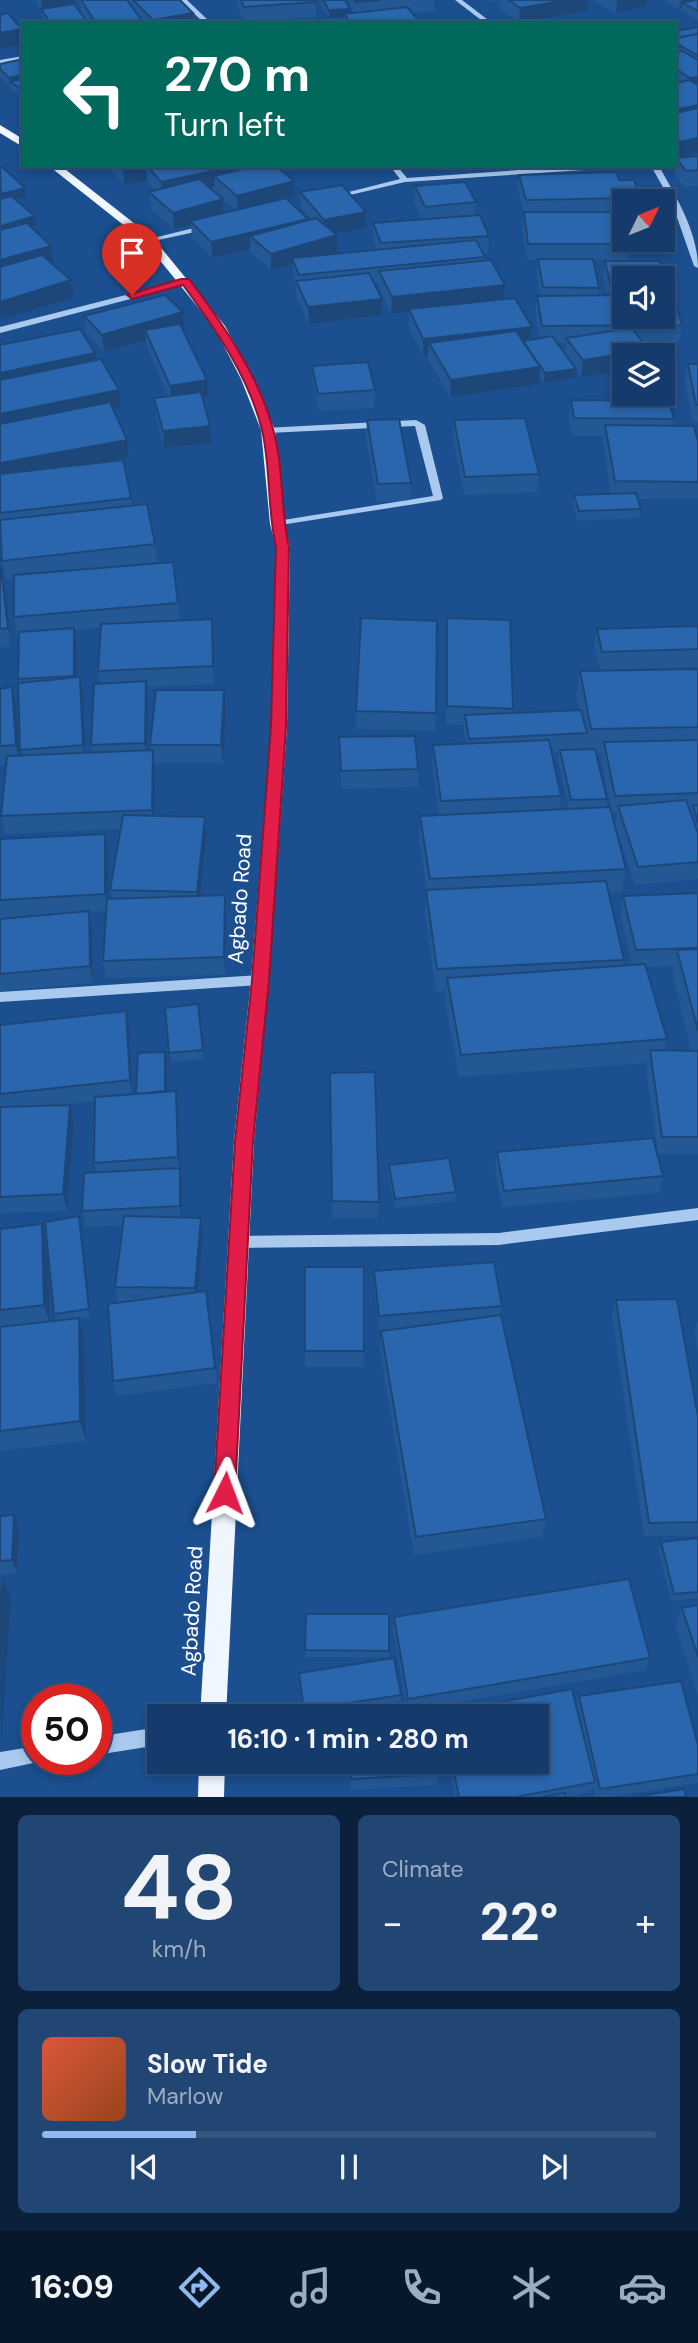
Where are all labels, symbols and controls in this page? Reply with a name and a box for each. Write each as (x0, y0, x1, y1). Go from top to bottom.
text: 270 m (164, 42, 310, 106)
icon: left (49, 49, 140, 140)
text: Turn left (164, 104, 286, 146)
north arrow (612, 189, 676, 252)
map controls (612, 189, 675, 406)
pin (102, 223, 162, 295)
icon: arrive (113, 234, 151, 272)
button: sound (612, 266, 675, 329)
button: layers (612, 343, 675, 406)
street label: Agbado Road (221, 833, 259, 965)
position arrow (188, 1456, 262, 1530)
street label: Agbado Road (175, 1545, 209, 1677)
speed limit sign: 50 (21, 1684, 112, 1775)
text: 16:10 · 1 min · 280 m (227, 1722, 469, 1756)
text: 48 (121, 1829, 237, 1947)
text: Climate (382, 1854, 464, 1884)
text: 22° (480, 1888, 558, 1956)
text: − (382, 1898, 403, 1948)
text: + (635, 1898, 656, 1948)
text: km/h (152, 1934, 206, 1964)
text: Slow Tide (147, 2047, 268, 2081)
text: Marlow (147, 2081, 223, 2111)
icon: previous (125, 2148, 163, 2186)
icon: pause (330, 2148, 368, 2186)
icon: next (535, 2148, 573, 2186)
icon: directions (175, 2263, 224, 2312)
icon: music (286, 2263, 335, 2312)
icon: phone (397, 2263, 446, 2312)
icon: climate (507, 2263, 556, 2312)
icon: car (618, 2263, 667, 2312)
text: 16:09 (31, 2266, 114, 2308)

